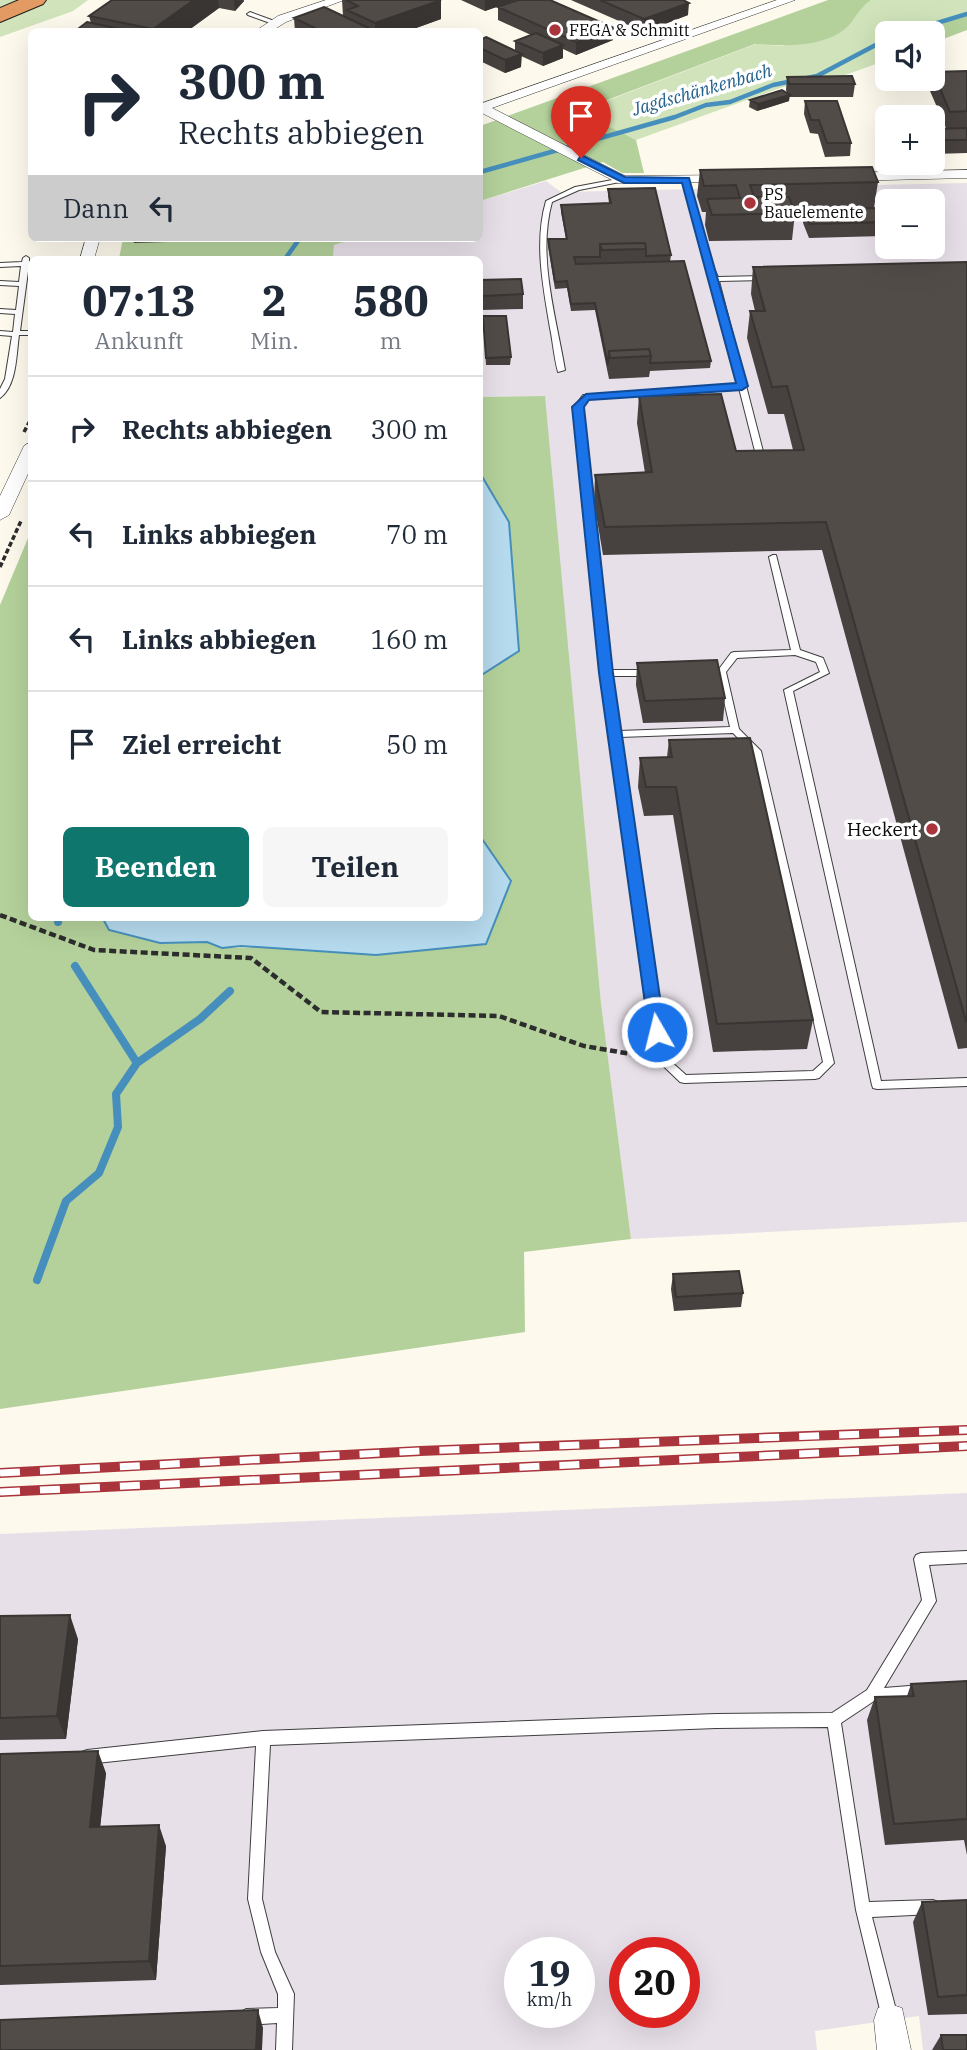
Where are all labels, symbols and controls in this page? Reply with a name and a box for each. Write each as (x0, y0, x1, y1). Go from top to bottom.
place label: FEGA & Schmitt (569, 20, 690, 40)
map controls (875, 21, 945, 259)
button: sound (875, 21, 945, 91)
marker: FEGA & Schmitt (547, 22, 563, 38)
text: 300 m (178, 49, 325, 112)
icon: right (63, 56, 154, 147)
water label: Jagdschänkenbach (628, 59, 775, 121)
pin (551, 86, 611, 158)
icon: arrive (562, 97, 600, 135)
button: + (875, 105, 945, 175)
text: Rechts abbiegen (178, 111, 424, 153)
place label: PS Bauelemente (764, 184, 864, 222)
icon: left (143, 189, 181, 227)
button: − (875, 189, 945, 259)
text: Dann (63, 191, 129, 225)
marker: PS Bauelemente (742, 195, 758, 211)
text: 07:13 (82, 273, 196, 328)
text: 2 (262, 273, 287, 328)
text: 580 (353, 273, 429, 328)
text: Ankunft (95, 325, 183, 355)
text: Min. (250, 325, 299, 355)
text: m (380, 325, 402, 355)
icon: right (63, 410, 101, 448)
text: Rechts abbiegen (122, 412, 332, 446)
text: 300 m (370, 412, 448, 446)
icon: left (63, 515, 101, 553)
text: Links abbiegen (122, 517, 317, 551)
text: 70 m (386, 517, 448, 551)
icon: left (63, 620, 101, 658)
text: Links abbiegen (122, 622, 317, 656)
text: 160 m (370, 622, 448, 656)
icon: arrive (63, 725, 101, 763)
text: Ziel erreicht (122, 727, 281, 761)
text: 50 m (386, 727, 448, 761)
place label: Heckert (847, 817, 918, 841)
marker: Heckert (924, 821, 940, 837)
button: Beenden (63, 827, 249, 907)
button: Teilen (263, 827, 448, 907)
position arrow (620, 995, 694, 1069)
speed limit sign: 20 (609, 1937, 700, 2028)
text: 19 (528, 1950, 571, 1996)
text: km/h (527, 1988, 572, 2011)

